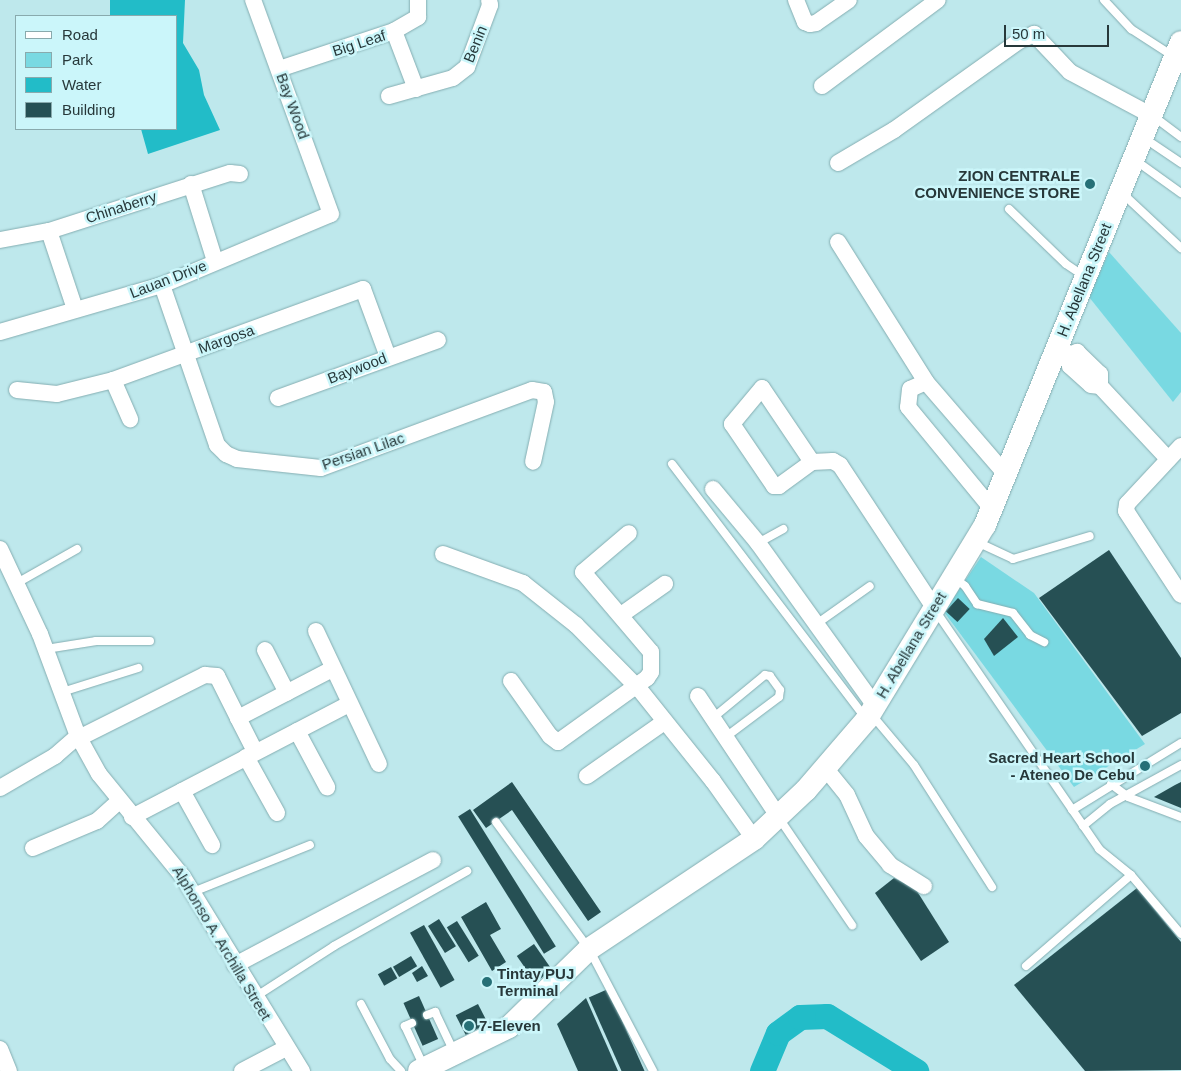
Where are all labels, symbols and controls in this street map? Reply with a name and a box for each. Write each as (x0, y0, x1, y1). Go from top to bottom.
legend (15, 15, 178, 130)
scale bar (1006, 15, 1111, 47)
street label: Benin (459, 23, 491, 65)
text: 50 m (1012, 25, 1045, 42)
text: Road (62, 26, 98, 43)
street label: Big Leaf (330, 26, 388, 60)
text: Park (62, 51, 93, 68)
street label: Bay Wood (273, 71, 313, 141)
text: Water (62, 76, 101, 93)
text: Building (62, 101, 115, 118)
place label: ZION CENTRALE CONVENIENCE STORE (914, 166, 1080, 201)
marker: ZION CENTRALE CONVENIENCE STORE (1084, 178, 1096, 190)
street label: Chinaberry (83, 187, 159, 227)
street label: H. Abellana Street (1053, 220, 1115, 340)
street label: Lauan Drive (127, 256, 209, 302)
street label: Margosa (196, 321, 256, 357)
street label: Baywood (325, 349, 389, 387)
street label: Persian Lilac (319, 429, 407, 473)
street label: H. Abellana Street (872, 588, 950, 702)
place label: Sacred Heart School - Ateneo De Cebu (988, 748, 1135, 783)
marker: Sacred Heart School - Ateneo De Cebu (1139, 760, 1151, 772)
street label: Alphonso A. Archilla Street (168, 862, 276, 1024)
place label: Tintay PUJ Terminal (497, 964, 574, 999)
marker: Tintay PUJ Terminal (481, 976, 493, 988)
place label: 7-Eleven (479, 1017, 541, 1035)
marker: 7-Eleven (463, 1020, 475, 1032)

